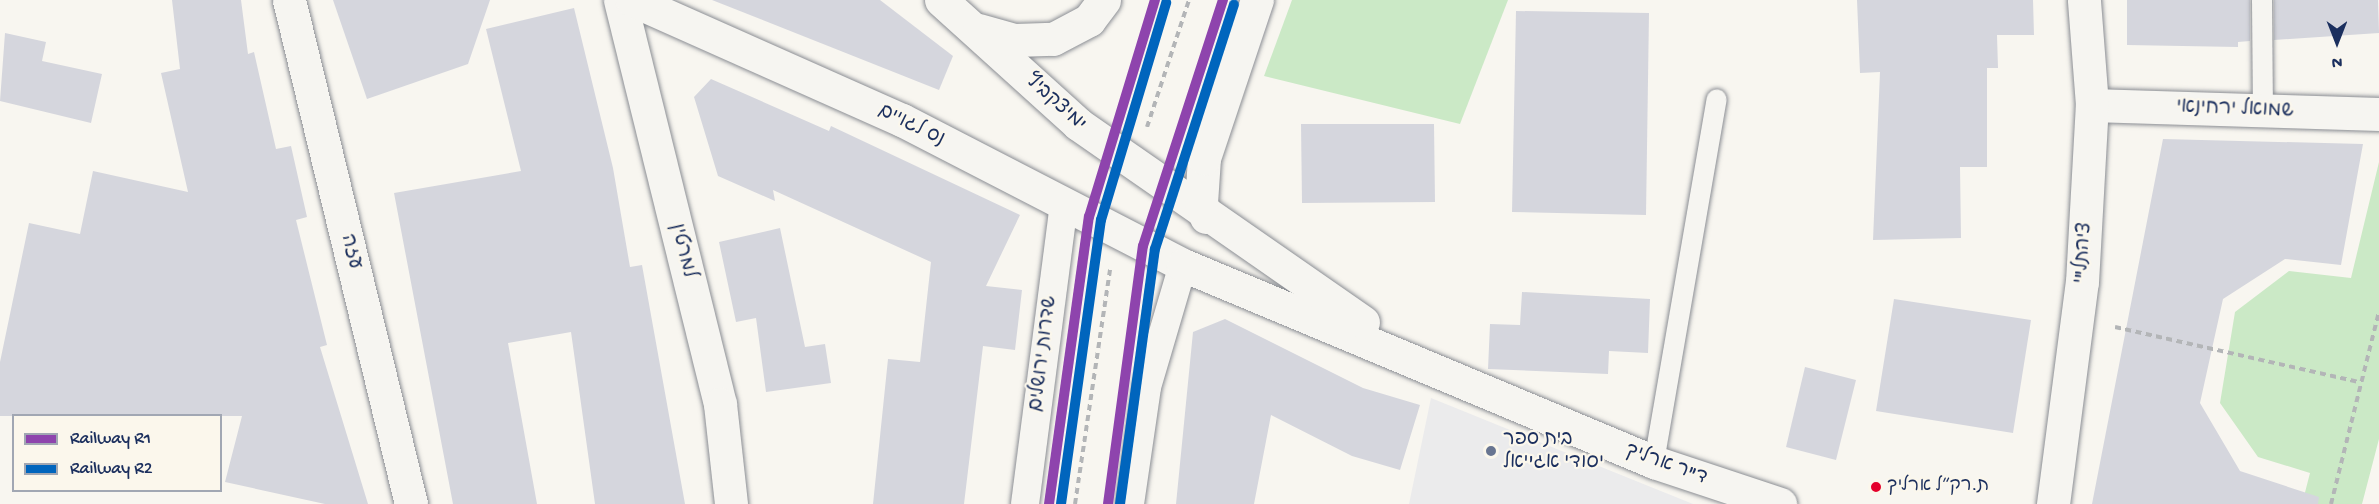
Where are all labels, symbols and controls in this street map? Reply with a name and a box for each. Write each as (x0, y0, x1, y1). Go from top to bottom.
north arrow (2307, 12, 2367, 72)
text: N (2332, 51, 2342, 70)
street label: מיצקביץ' (1019, 69, 1091, 137)
street label: שמואל ירחינאי (2176, 96, 2294, 124)
street label: נס לגויים (874, 100, 948, 152)
street label: למרטין (664, 221, 700, 281)
street label: ציהתל"י (2070, 222, 2098, 284)
street label: עזה (334, 232, 366, 272)
street label: שדרות ירושלים (1025, 295, 1063, 413)
legend (12, 414, 222, 492)
place label: בית ספר יסודי אג'יאל (1503, 428, 1604, 475)
text: Railway R1 (70, 429, 151, 450)
street label: ד"ר ארליך (1622, 439, 1710, 491)
marker: בית ספר יסודי אג'יאל (1484, 444, 1498, 458)
text: Railway R2 (70, 459, 153, 480)
place label: ת.רק״ל ארליך (1887, 476, 1989, 498)
marker: ת.רק״ל ארליך (1870, 481, 1882, 493)

